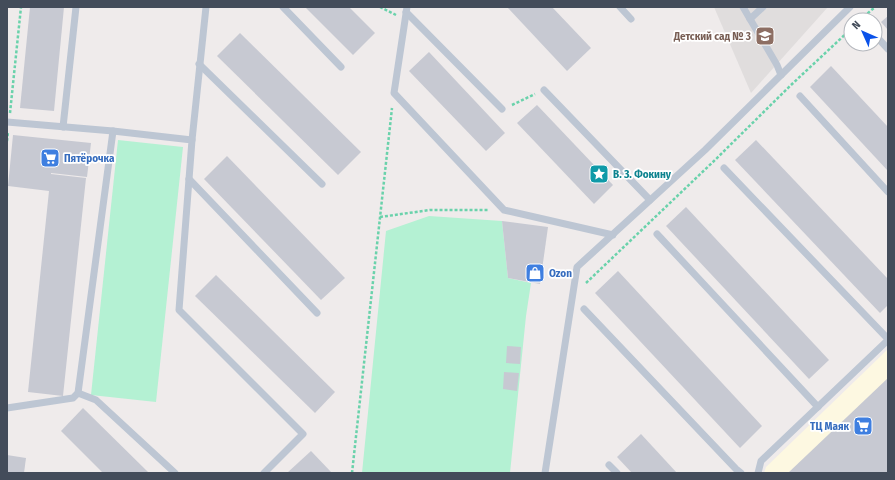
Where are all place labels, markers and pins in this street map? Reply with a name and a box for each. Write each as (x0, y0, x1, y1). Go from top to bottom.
school or university icon: Детский сад № 3 (754, 25, 776, 47)
place label: Детский сад № 3 (673, 30, 751, 43)
supermarket icon: Пятёрочка (39, 147, 61, 169)
place label: Пятёрочка (64, 152, 115, 165)
place icon: В. З. Фокину (588, 163, 610, 185)
place label: В. З. Фокину (613, 168, 672, 181)
shop icon: Ozon (524, 262, 546, 284)
place label: Ozon (549, 267, 572, 280)
supermarket icon: ТЦ Маяк (852, 415, 874, 437)
place label: ТЦ Маяк (810, 420, 849, 433)

